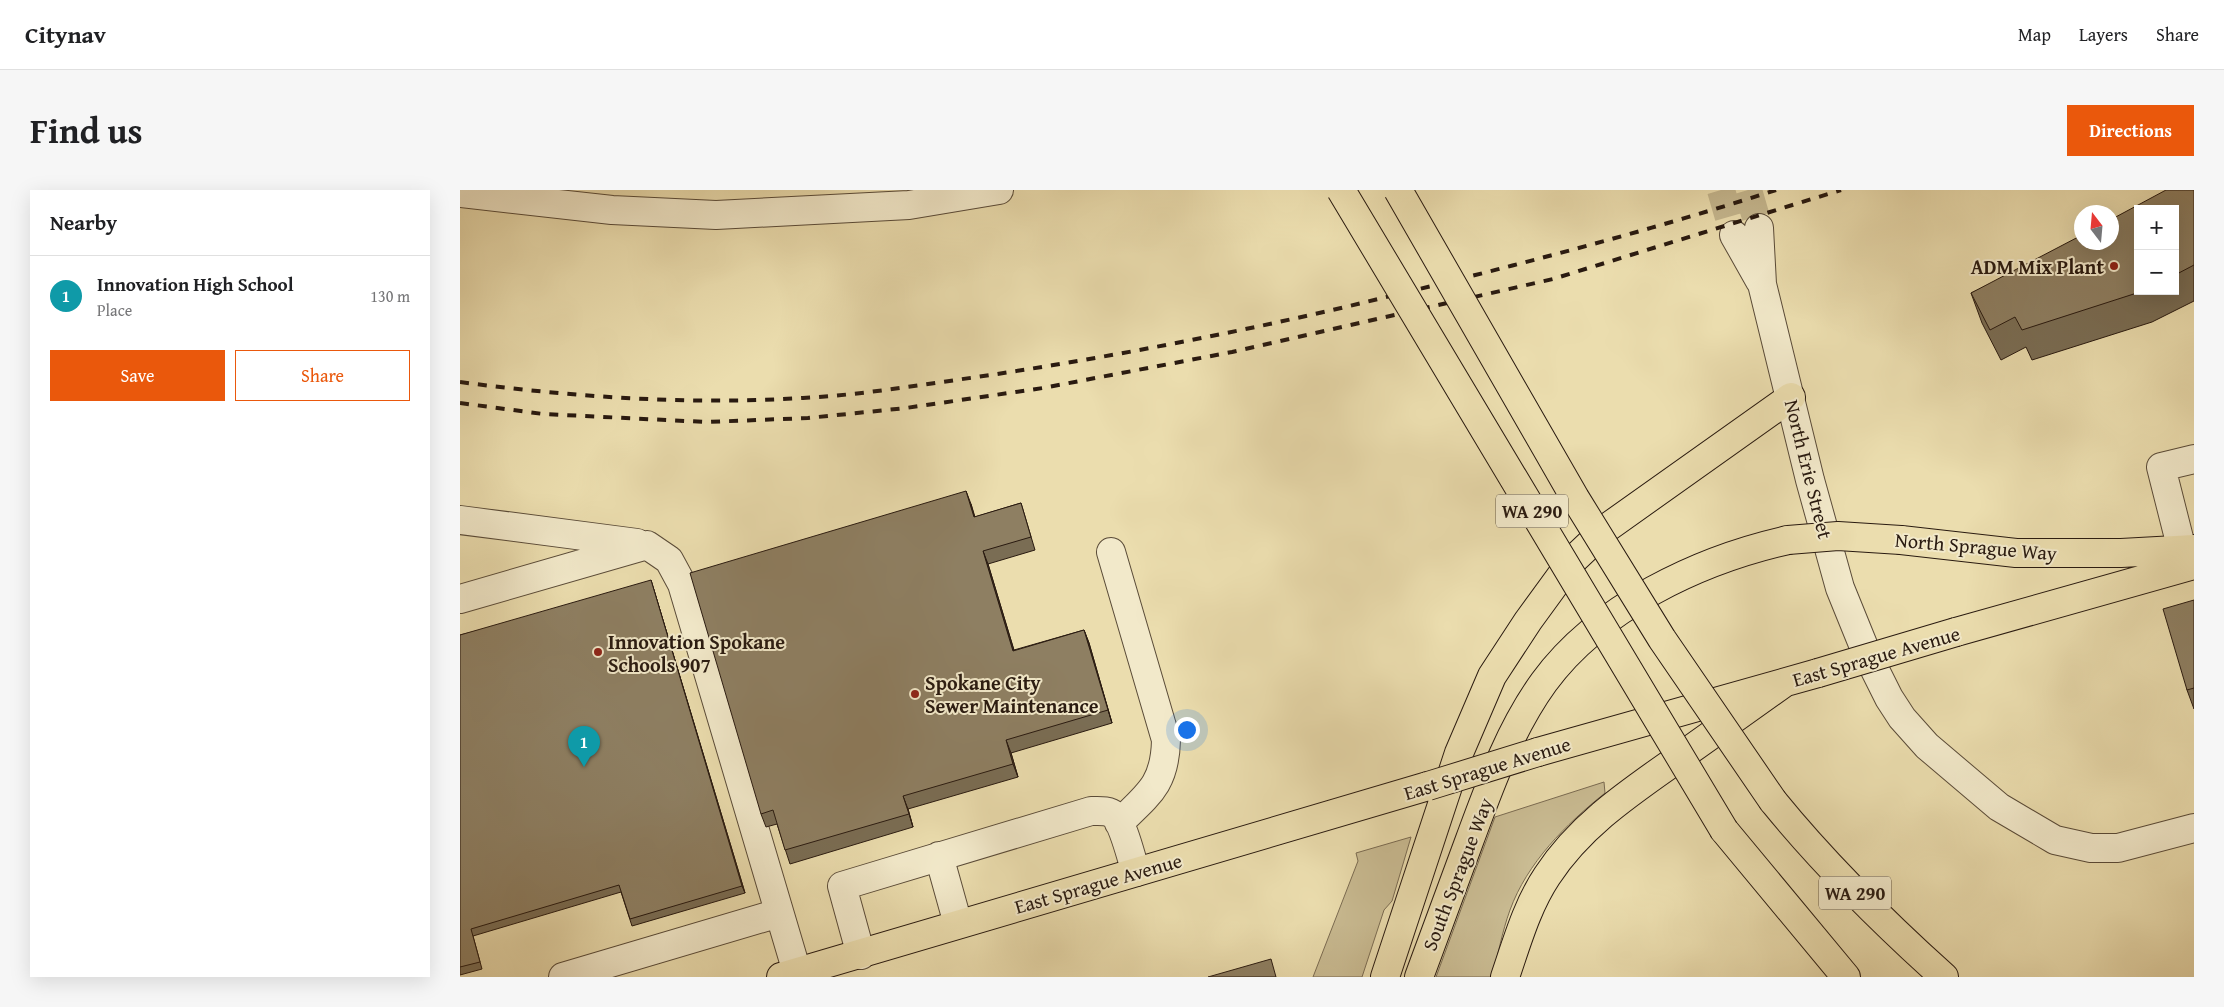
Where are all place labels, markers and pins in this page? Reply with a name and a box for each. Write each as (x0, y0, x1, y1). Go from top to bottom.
place label: ADM Mix Plant (1971, 252, 2104, 281)
marker: ADM Mix Plant (2108, 260, 2120, 272)
place label: Innovation Spokane Schools 907 (608, 627, 785, 679)
marker: Innovation Spokane Schools 907 (592, 646, 604, 658)
place label: Spokane City Sewer Maintenance (925, 668, 1099, 720)
marker: Spokane City Sewer Maintenance (909, 688, 921, 700)
pin: 1 (568, 726, 600, 767)

